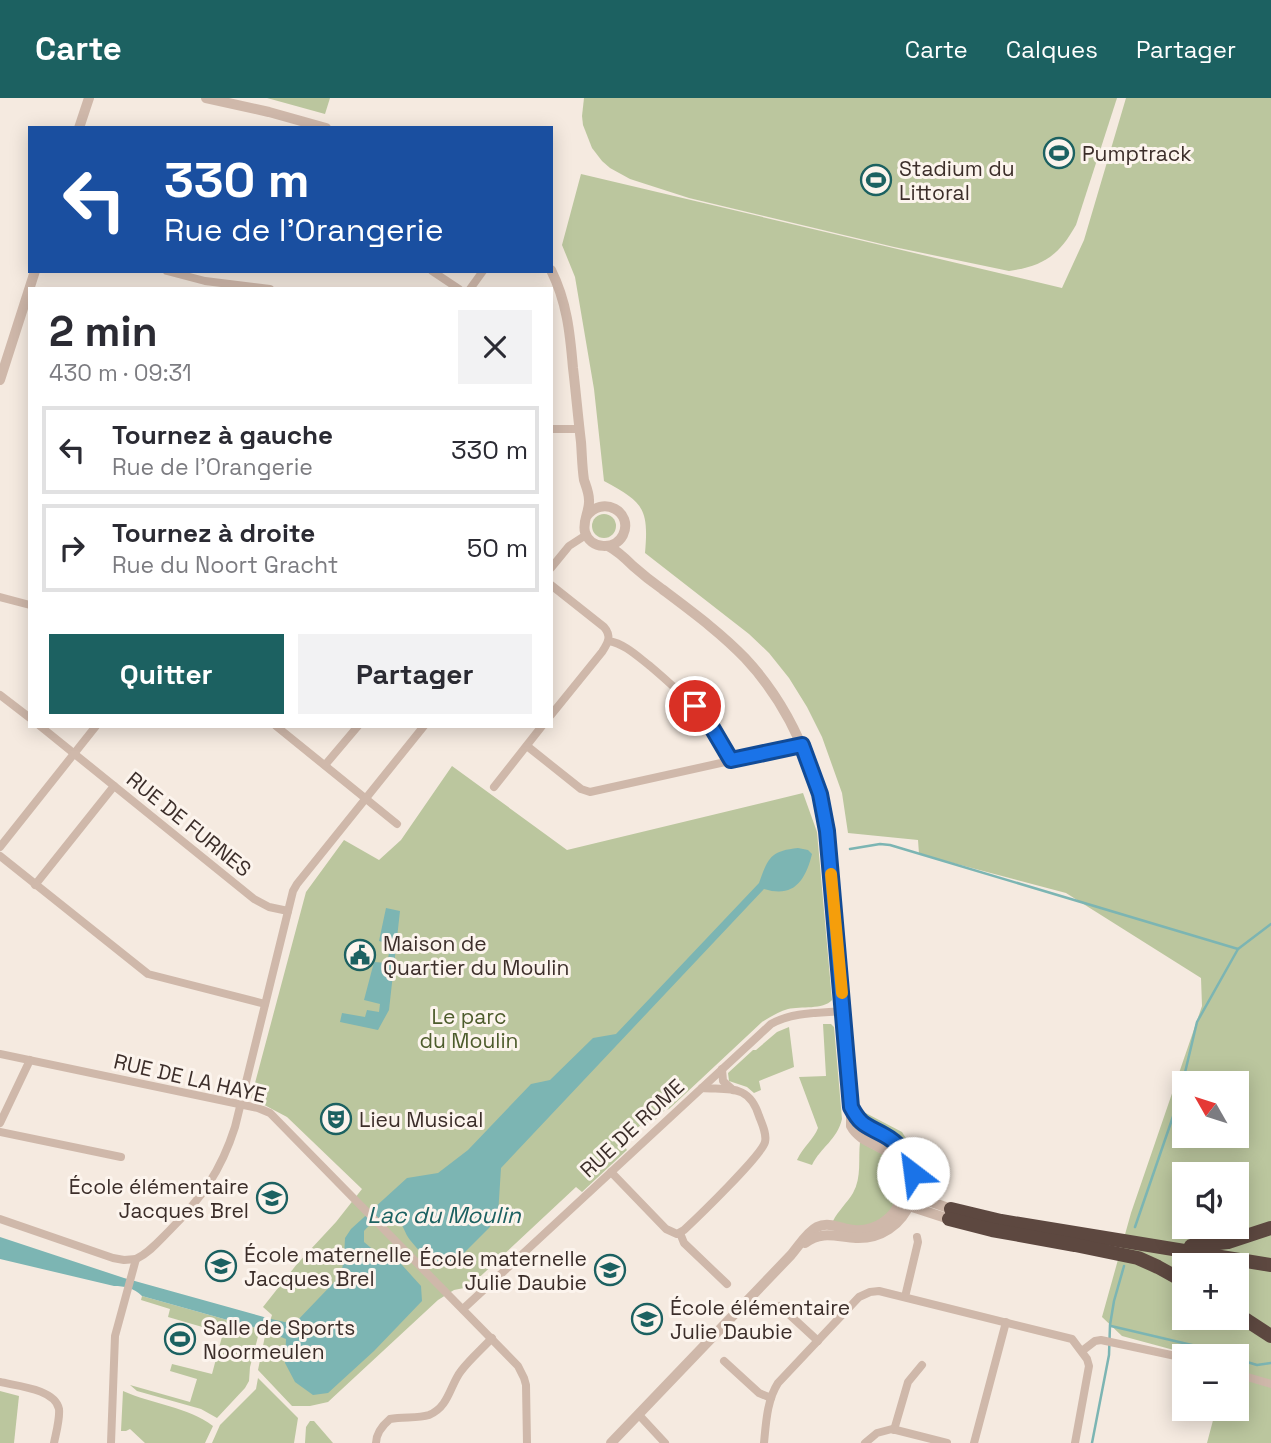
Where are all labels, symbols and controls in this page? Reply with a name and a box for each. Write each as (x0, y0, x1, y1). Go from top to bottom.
text: Carte (35, 28, 122, 70)
text: Carte (905, 34, 968, 65)
text: Calques (1006, 34, 1098, 65)
text: Partager (1136, 34, 1236, 65)
sports icon: Pumptrack (1042, 136, 1076, 170)
place label: Pumptrack (1082, 140, 1192, 167)
text: 330 m (164, 149, 310, 211)
icon: left (49, 154, 140, 245)
place label: Stadium du Littoral (899, 155, 1015, 206)
sports icon: Stadium du Littoral (859, 163, 893, 197)
text: Rue de l'Orangerie (164, 210, 444, 250)
text: 2 min (49, 305, 158, 358)
button: close (458, 310, 532, 384)
text: 430 m · 09:31 (49, 358, 192, 388)
text: Tournez à gauche (112, 418, 333, 452)
icon: left (53, 431, 91, 469)
text: 330 m (451, 433, 528, 467)
text: Rue de l'Orangerie (112, 452, 313, 482)
text: Tournez à droite (112, 516, 315, 550)
icon: right (53, 529, 91, 567)
text: 50 m (467, 531, 528, 565)
text: Rue du Noort Gracht (112, 550, 338, 580)
button: Quitter (49, 634, 284, 714)
button: Partager (298, 634, 532, 714)
pin (665, 676, 725, 736)
icon: arrive (676, 687, 714, 725)
street label: RUE DE FURNES (121, 765, 257, 883)
place label: Maison de Quartier du Moulin (383, 930, 569, 981)
public building icon: Maison de Quartier du Moulin (343, 938, 377, 972)
park label: Le parc du Moulin (420, 1003, 518, 1054)
street label: RUE DE LA HAYE (111, 1047, 269, 1109)
north arrow (1172, 1071, 1250, 1148)
map controls (1172, 1071, 1249, 1421)
street label: RUE DE ROME (574, 1073, 690, 1183)
theatre icon: Lieu Musical (319, 1102, 353, 1136)
place label: Lieu Musical (359, 1106, 483, 1133)
position arrow (876, 1136, 950, 1210)
button: sound (1172, 1162, 1249, 1239)
place label: École élémentaire Jacques Brel (69, 1173, 249, 1224)
school or university icon: École élémentaire Jacques Brel (255, 1181, 289, 1215)
water label: Lac du Moulin (367, 1200, 522, 1230)
place label: École maternelle Jacques Brel (244, 1241, 411, 1292)
place label: École maternelle Julie Daubie (420, 1245, 587, 1296)
school or university icon: École maternelle Jacques Brel (204, 1249, 238, 1283)
school or university icon: École maternelle Julie Daubie (593, 1253, 627, 1287)
button: + (1172, 1253, 1249, 1330)
place label: École élémentaire Julie Daubie (670, 1294, 850, 1345)
school or university icon: École élémentaire Julie Daubie (630, 1302, 664, 1336)
place label: Salle de Sports Noormeulen (203, 1314, 355, 1365)
sports icon: Salle de Sports Noormeulen (163, 1322, 197, 1356)
button: − (1172, 1344, 1249, 1421)

